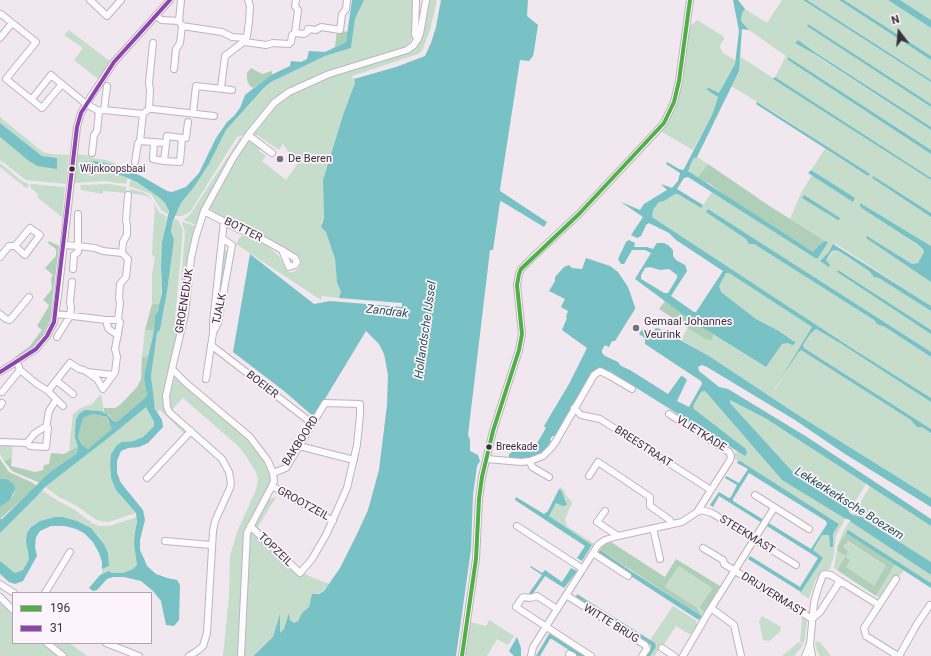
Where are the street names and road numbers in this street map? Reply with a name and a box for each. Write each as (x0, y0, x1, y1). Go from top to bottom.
street label: BOTTER (222, 215, 264, 245)
street label: GROENEDIJK (173, 268, 197, 334)
street label: TJALK (210, 292, 230, 326)
street label: BOEIER (243, 369, 281, 401)
street label: VLIETKADE (674, 413, 728, 455)
street label: BAKBOORD (280, 414, 322, 468)
street label: BREESTRAAT (612, 423, 674, 471)
street label: GROOTZEIL (275, 484, 331, 524)
street label: STEEKMAST (717, 513, 777, 557)
street label: TOPZEIL (255, 530, 295, 570)
street label: DRIJVERMAST (739, 570, 807, 620)
street label: WITTE BRUG (581, 602, 641, 646)

